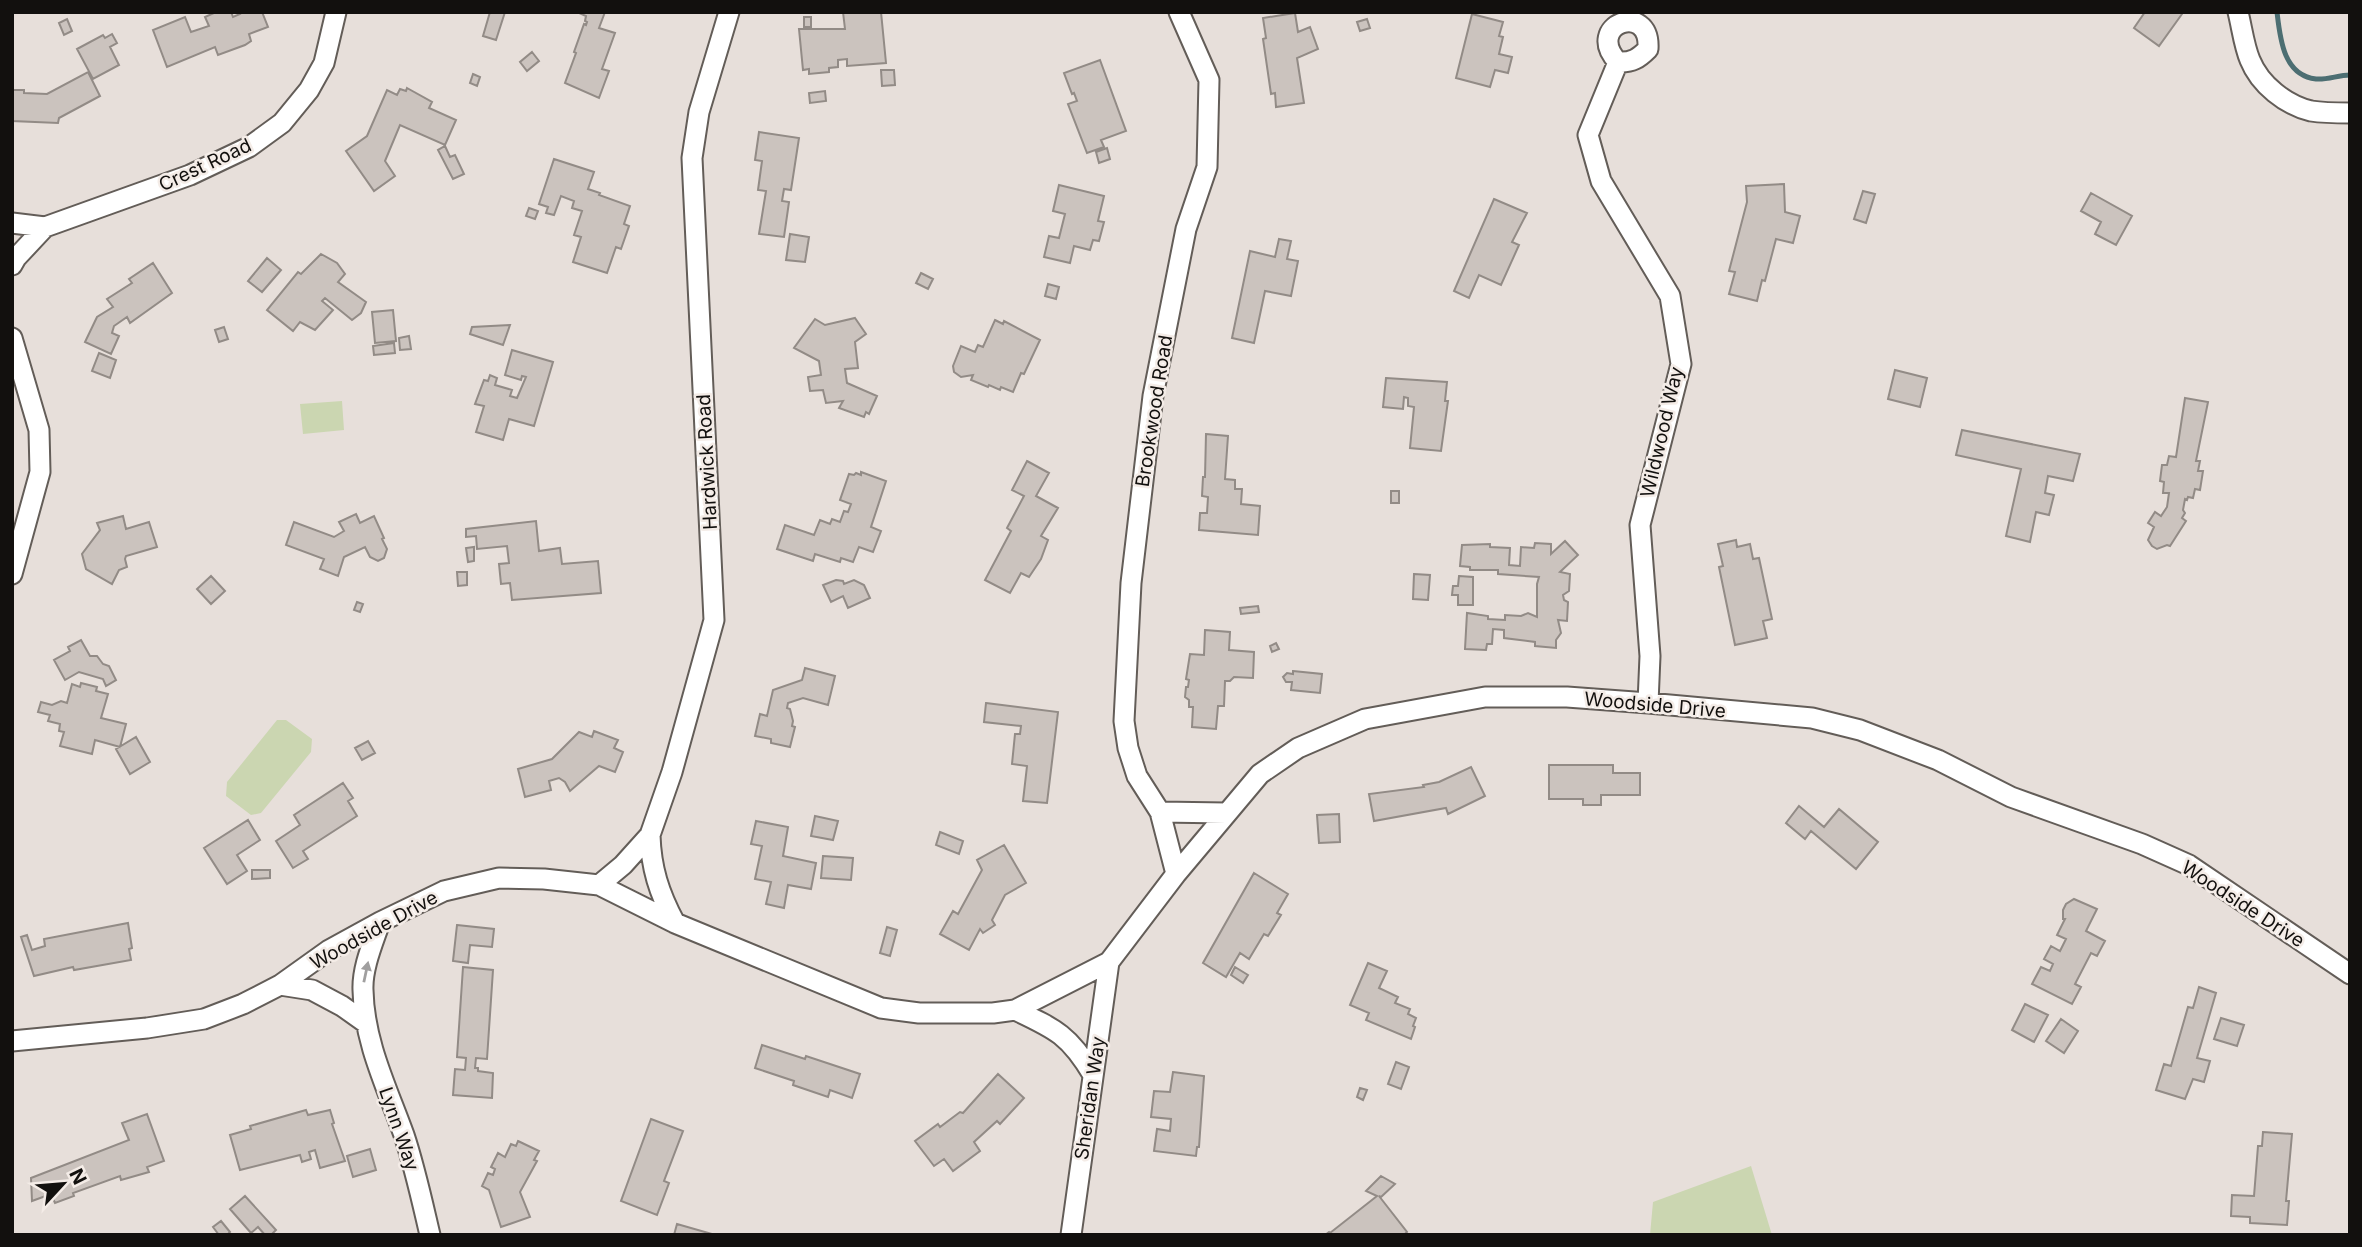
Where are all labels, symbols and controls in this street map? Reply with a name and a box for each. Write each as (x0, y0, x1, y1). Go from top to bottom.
street label: Crest Road (155, 134, 255, 196)
street label: Brookwood Road (1131, 334, 1177, 488)
street label: Wildwood Way (1636, 364, 1688, 500)
street label: Hardwick Road (692, 394, 722, 530)
street label: Woodside Drive (1583, 687, 1727, 723)
street label: Woodside Drive (2177, 856, 2309, 952)
street label: Woodside Drive (306, 886, 442, 974)
one-way arrow (360, 961, 371, 983)
street label: Sheridan Way (1070, 1035, 1110, 1161)
street label: Lynn Way (374, 1084, 424, 1174)
north arrow (28, 1149, 98, 1219)
text: N (64, 1165, 91, 1188)

